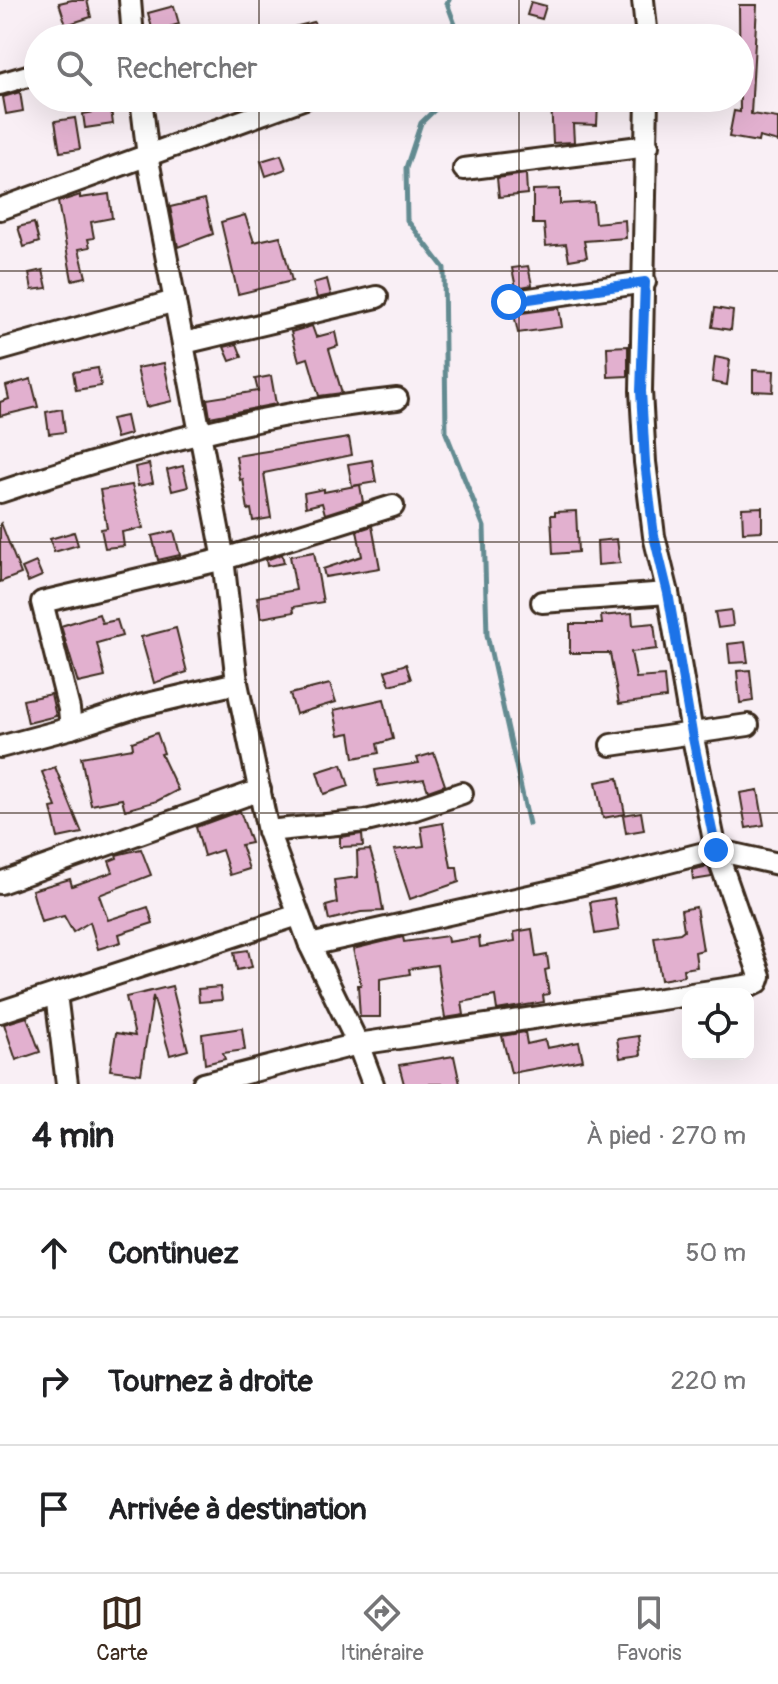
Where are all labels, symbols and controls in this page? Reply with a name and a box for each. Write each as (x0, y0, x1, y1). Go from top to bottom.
search box (24, 24, 754, 112)
icon: search (52, 46, 96, 90)
text: Rechercher (116, 50, 258, 87)
route start (491, 284, 527, 320)
route end (698, 832, 734, 868)
map controls (682, 988, 754, 1060)
button: locate (682, 988, 754, 1060)
text: 4 min (32, 1115, 114, 1158)
text: À pied · 270 m (586, 1120, 746, 1152)
icon: ahead (32, 1231, 76, 1275)
text: Continuez (108, 1235, 239, 1272)
text: 50 m (685, 1237, 746, 1269)
icon: right (32, 1359, 76, 1403)
text: Tournez à droite (108, 1363, 312, 1400)
text: 220 m (670, 1365, 746, 1397)
icon: arrive (32, 1487, 76, 1531)
text: Arrivée à destination (108, 1491, 367, 1528)
tab: Carte (96, 1591, 148, 1667)
tab: Itinéraire (340, 1591, 424, 1667)
tab: Favoris (616, 1591, 682, 1667)

